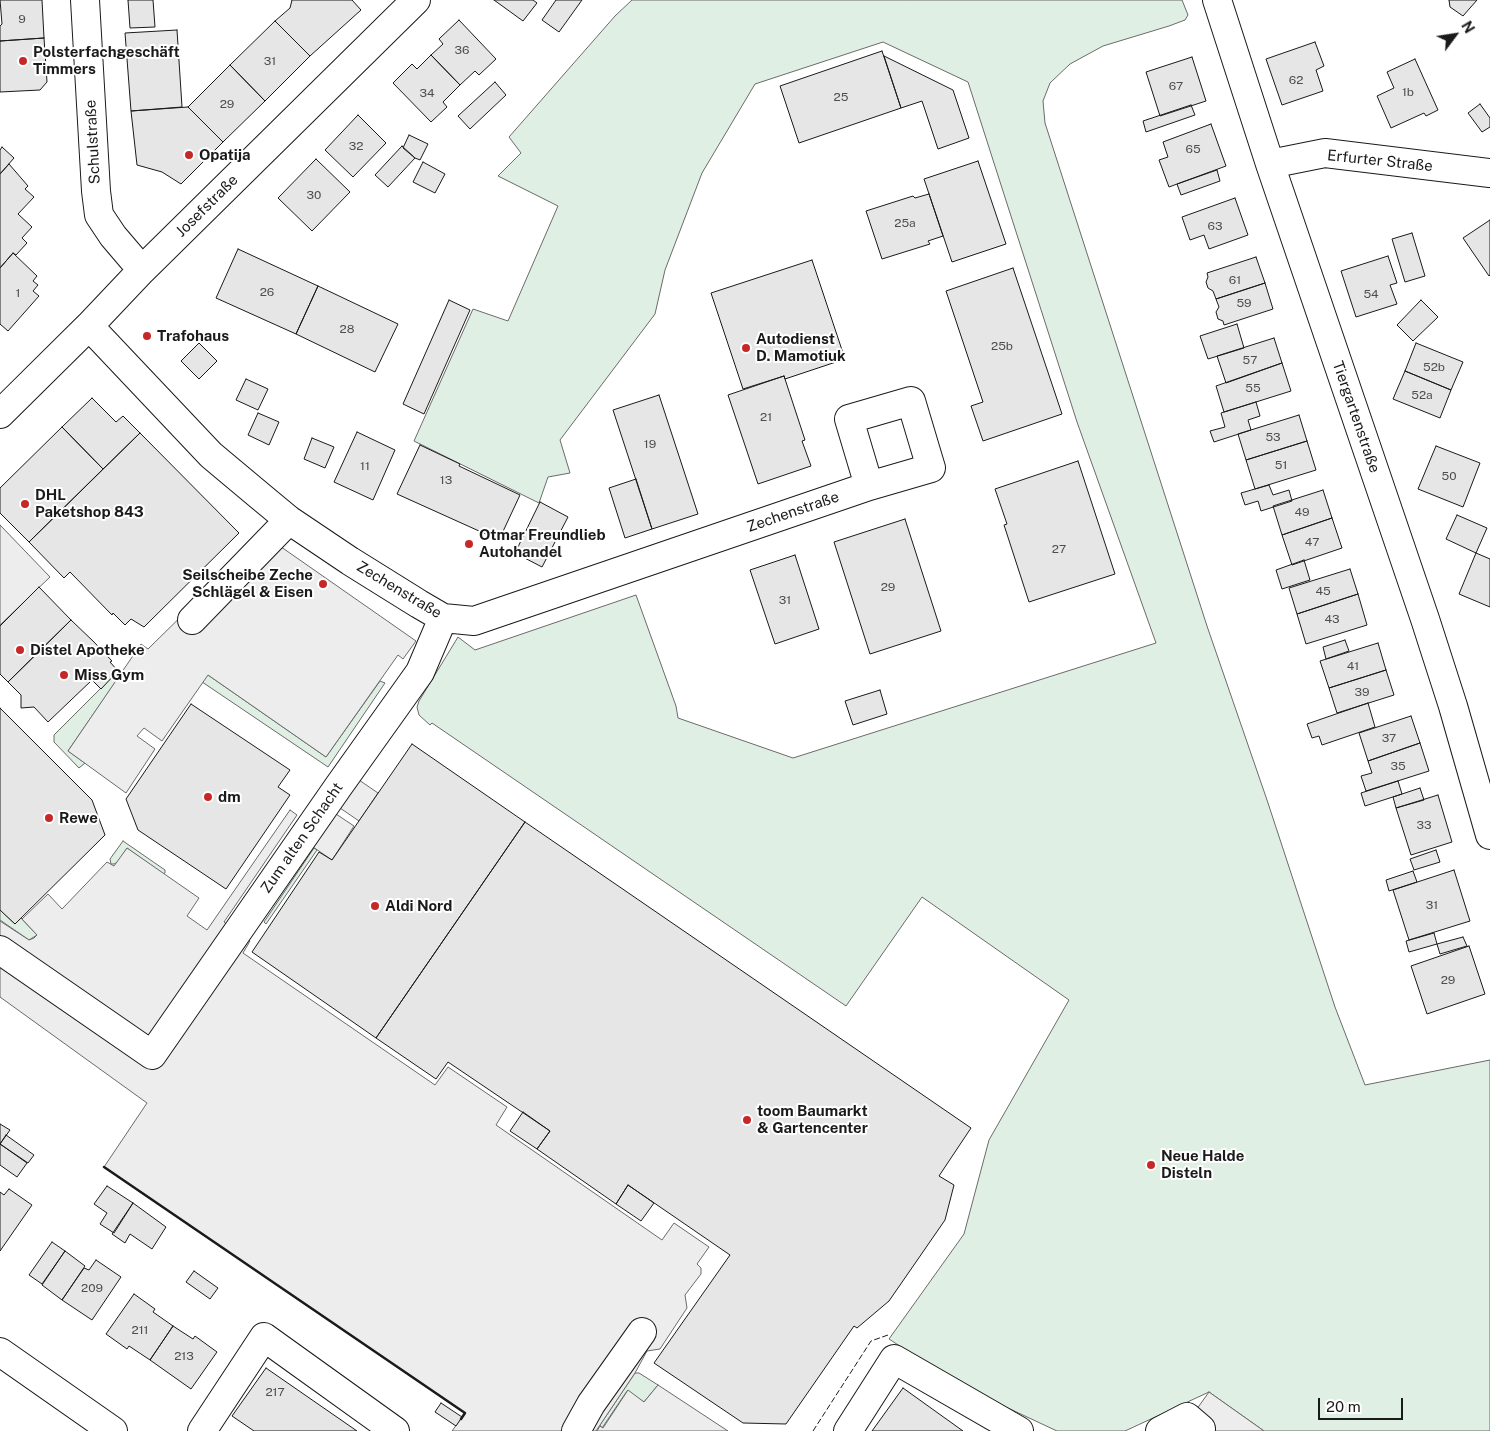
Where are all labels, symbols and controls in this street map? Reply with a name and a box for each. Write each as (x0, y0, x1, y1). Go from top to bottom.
north arrow (1430, 10, 1480, 60)
house number: 9 (18, 12, 26, 26)
text: N (1458, 18, 1478, 36)
place label: Polsterfachgeschäft Timmers (33, 43, 180, 78)
house number: 36 (455, 43, 469, 57)
house number: 31 (264, 54, 276, 68)
marker: Polsterfachgeschäft Timmers (17, 55, 29, 67)
house number: 62 (1289, 73, 1303, 87)
house number: 67 (1169, 79, 1183, 93)
house number: 1b (1402, 85, 1414, 99)
house number: 34 (419, 86, 435, 100)
house number: 25 (834, 90, 848, 104)
house number: 29 (220, 97, 234, 111)
street label: Schulstraße (82, 99, 104, 185)
house number: 32 (349, 139, 363, 153)
house number: 65 (1185, 142, 1201, 156)
place label: Opatija (199, 146, 251, 164)
street label: Erfurter Straße (1326, 147, 1434, 175)
marker: Opatija (183, 149, 195, 161)
street label: Josefstraße (172, 171, 242, 241)
house number: 30 (307, 188, 321, 202)
house number: 25a (894, 216, 916, 230)
house number: 63 (1208, 219, 1222, 233)
house number: 61 (1229, 273, 1241, 287)
house number: 26 (260, 285, 274, 299)
house number: 1 (16, 286, 20, 300)
house number: 54 (1363, 287, 1379, 301)
house number: 59 (1236, 296, 1252, 310)
house number: 28 (340, 322, 354, 336)
place label: Trafohaus (157, 327, 229, 345)
marker: Trafohaus (141, 330, 153, 342)
place label: Autodienst D. Mamotiuk (756, 330, 846, 365)
house number: 25b (991, 339, 1013, 353)
marker: Autodienst D. Mamotiuk (740, 342, 752, 354)
house number: 57 (1243, 353, 1257, 367)
street label: Tiergartenstraße (1328, 359, 1384, 475)
house number: 52b (1423, 360, 1445, 374)
house number: 55 (1245, 381, 1261, 395)
house number: 52a (1411, 388, 1433, 402)
house number: 21 (760, 410, 772, 424)
house number: 53 (1265, 430, 1281, 444)
house number: 19 (644, 437, 656, 451)
house number: 51 (1275, 458, 1287, 472)
house number: 11 (360, 459, 370, 473)
house number: 50 (1441, 469, 1457, 483)
house number: 13 (440, 473, 452, 487)
place label: DHL Paketshop 843 (35, 486, 144, 521)
street label: Zechenstraße (745, 488, 841, 536)
marker: DHL Paketshop 843 (19, 498, 31, 510)
house number: 49 (1294, 505, 1310, 519)
place label: Otmar Freundlieb Autohandel (479, 526, 606, 561)
house number: 47 (1305, 535, 1319, 549)
marker: Otmar Freundlieb Autohandel (463, 538, 475, 550)
house number: 27 (1052, 542, 1066, 556)
street label: Zechenstraße (353, 558, 445, 622)
place label: Seilscheibe Zeche Schlägel & Eisen (182, 566, 313, 601)
marker: Seilscheibe Zeche Schlägel & Eisen (317, 578, 329, 590)
house number: 29 (881, 580, 895, 594)
house number: 45 (1315, 584, 1331, 598)
house number: 31 (779, 593, 791, 607)
house number: 43 (1324, 612, 1340, 626)
place label: Distel Apotheke (30, 641, 145, 659)
marker: Distel Apotheke (14, 644, 26, 656)
house number: 41 (1347, 659, 1359, 673)
place label: Miss Gym (74, 666, 144, 684)
marker: Miss Gym (58, 669, 70, 681)
house number: 39 (1355, 685, 1369, 699)
house number: 37 (1382, 731, 1396, 745)
house number: 35 (1390, 759, 1406, 773)
street label: Zum alten Schacht (257, 779, 347, 897)
place label: dm (218, 788, 241, 806)
marker: dm (202, 791, 214, 803)
place label: Rewe (59, 809, 98, 827)
marker: Rewe (43, 812, 55, 824)
house number: 33 (1416, 818, 1432, 832)
place label: Aldi Nord (385, 897, 452, 915)
house number: 31 (1426, 898, 1438, 912)
marker: Aldi Nord (369, 900, 381, 912)
house number: 29 (1441, 973, 1455, 987)
place label: toom Baumarkt & Gartencenter (757, 1102, 868, 1137)
marker: toom Baumarkt & Gartencenter (741, 1114, 753, 1126)
place label: Neue Halde Disteln (1161, 1147, 1244, 1182)
marker: Neue Halde Disteln (1145, 1159, 1157, 1171)
house number: 209 (81, 1281, 103, 1295)
house number: 211 (132, 1323, 148, 1337)
house number: 213 (174, 1349, 194, 1363)
house number: 217 (265, 1385, 285, 1399)
scale bar (1320, 1388, 1405, 1420)
text: 20 m (1326, 1398, 1361, 1415)

